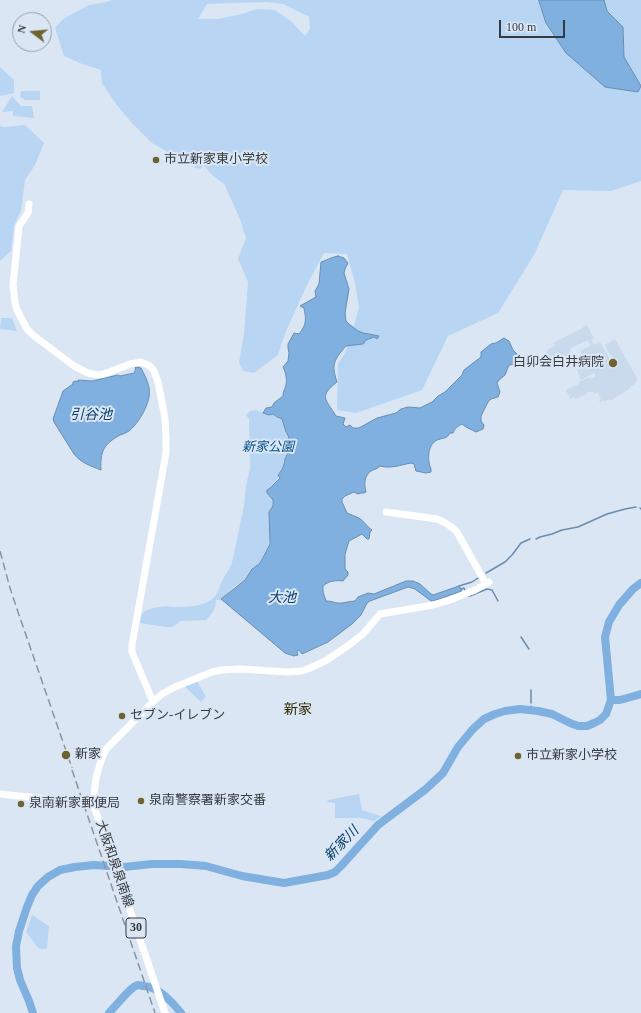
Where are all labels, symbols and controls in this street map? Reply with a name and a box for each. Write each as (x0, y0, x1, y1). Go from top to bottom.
north arrow (12, 12, 52, 52)
scale bar (501, 12, 567, 38)
text: 100 m (506, 20, 536, 34)
text: N (15, 23, 28, 34)
place label: 市立新家東小学校 (164, 152, 268, 168)
marker: 市立新家東小学校 (151, 155, 161, 165)
place label: 白卯会白井病院 (513, 355, 604, 371)
marker: 白卯会白井病院 (607, 357, 619, 369)
water label: 引谷池 (70, 407, 112, 423)
park label: 新家公園 (242, 440, 294, 456)
water label: 大池 (268, 590, 296, 606)
district label: 新家 (284, 702, 312, 718)
place label: セブン-イレブン (130, 708, 225, 724)
marker: セブン-イレブン (117, 711, 127, 721)
place label: 新家 (75, 747, 101, 763)
place label: 市立新家小学校 (526, 748, 617, 764)
marker: 新家 (60, 749, 72, 761)
marker: 市立新家小学校 (513, 751, 523, 761)
place label: 泉南警察署新家交番 (149, 793, 266, 809)
place label: 泉南新家郵便局 (29, 796, 120, 812)
marker: 泉南警察署新家交番 (136, 796, 146, 806)
marker: 泉南新家郵便局 (16, 799, 26, 809)
street label: 大阪和泉泉南線 (92, 818, 136, 910)
water label: 新家川 (321, 823, 363, 865)
road number: 30 (126, 918, 146, 938)

